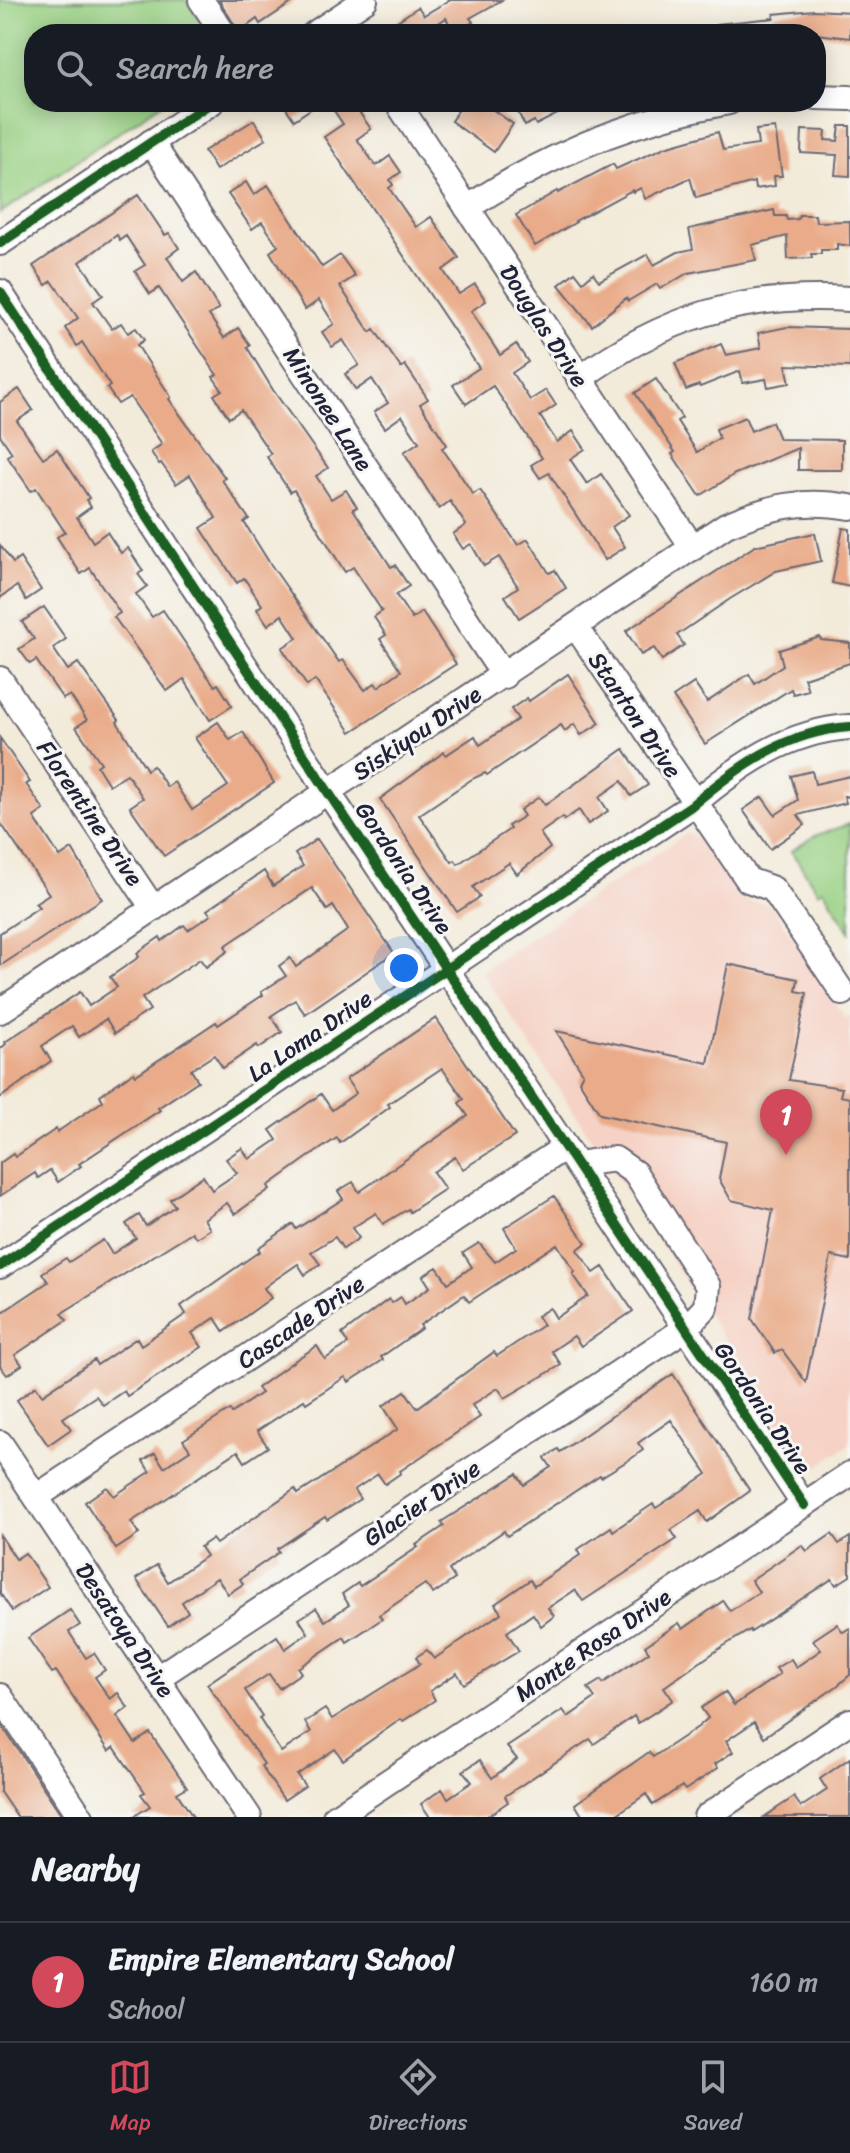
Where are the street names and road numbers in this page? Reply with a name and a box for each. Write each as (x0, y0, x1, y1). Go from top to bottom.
street label: Douglas Drive (488, 256, 600, 396)
street label: Minonee Lane (272, 338, 385, 480)
street label: Stanton Drive (577, 643, 693, 787)
street label: Siskiyou Drive (344, 674, 491, 792)
street label: Florentine Drive (25, 731, 155, 895)
street label: Gordonia Drive (344, 793, 465, 944)
street label: La Loma Drive (239, 978, 381, 1094)
street label: Cascade Drive (228, 1264, 374, 1380)
street label: Gordonia Drive (703, 1333, 824, 1484)
street label: Glacier Drive (355, 1448, 489, 1558)
street label: Desatoya Drive (64, 1553, 186, 1707)
street label: Monte Rosa Drive (506, 1576, 680, 1713)

